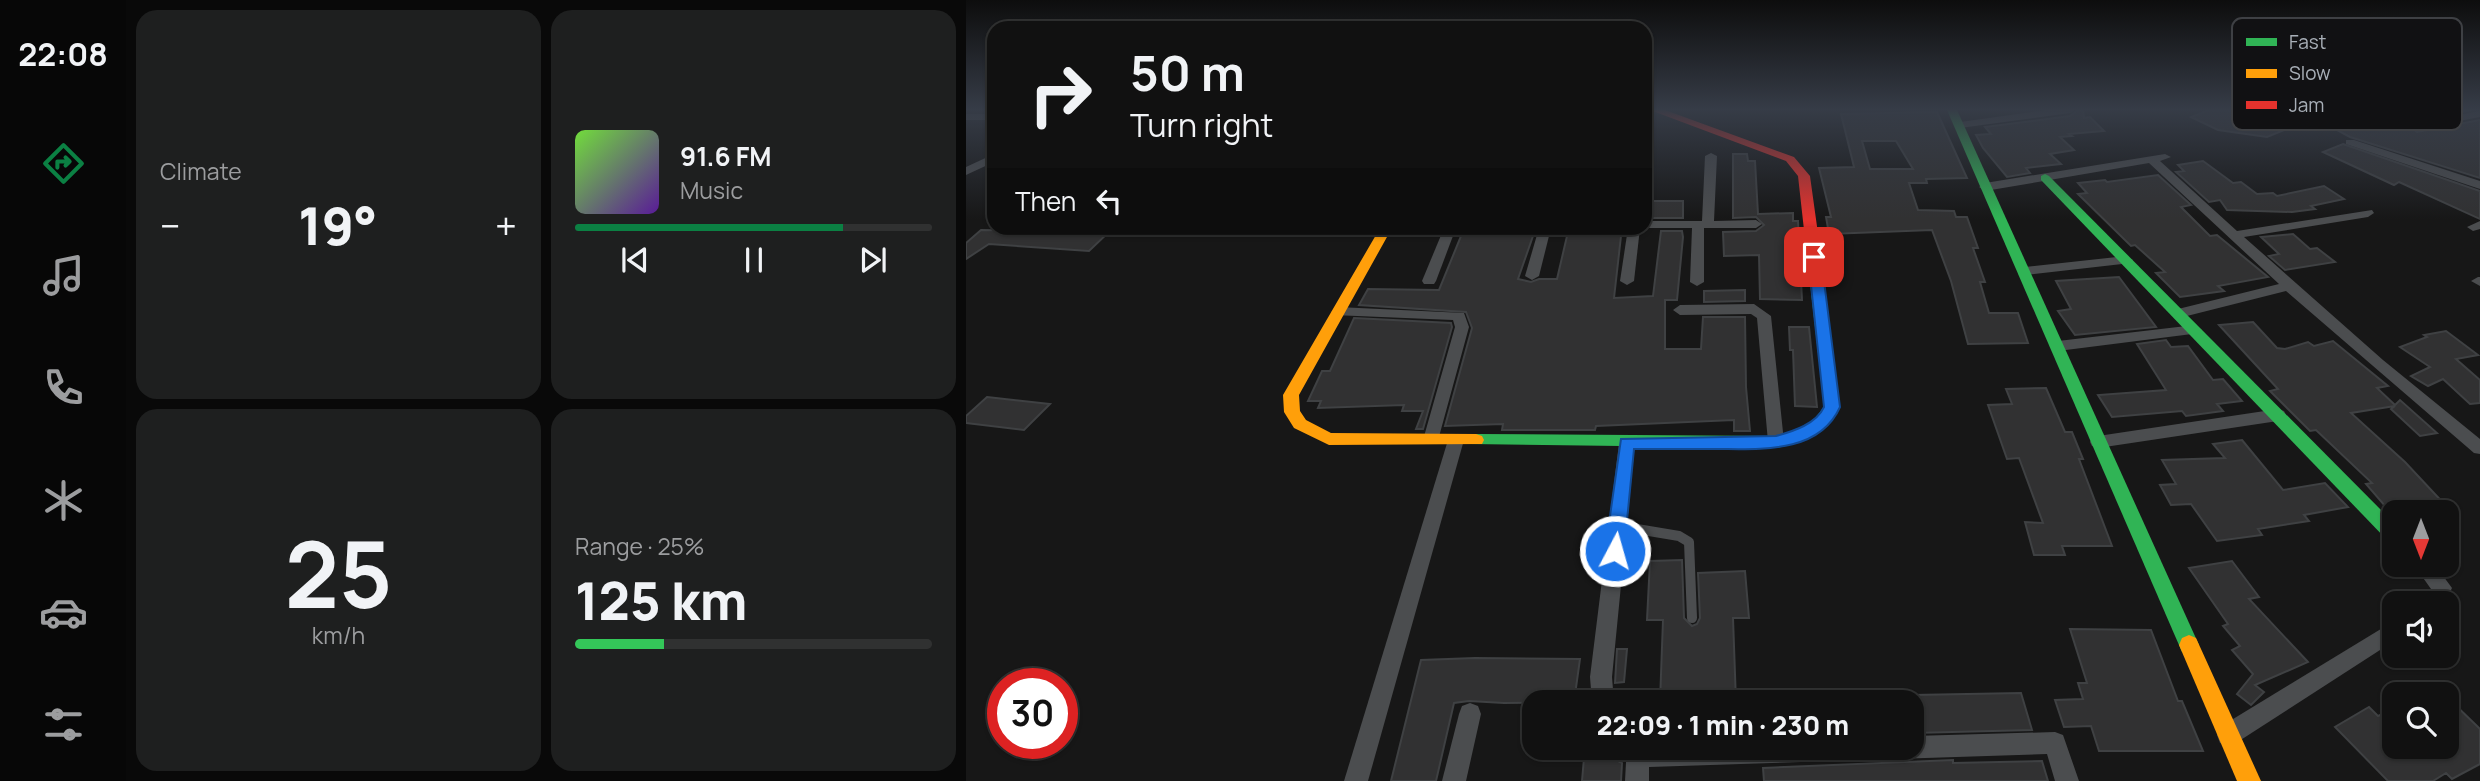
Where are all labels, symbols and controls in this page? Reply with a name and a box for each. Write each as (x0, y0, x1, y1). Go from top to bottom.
legend (2232, 18, 2462, 130)
text: Fast (2289, 29, 2326, 55)
text: 22:08 (18, 32, 108, 76)
text: 50 m (1130, 39, 1245, 106)
icon: right (1015, 49, 1106, 140)
text: Slow (2289, 60, 2331, 86)
text: Jam (2289, 92, 2324, 118)
text: Turn right (1130, 103, 1273, 147)
text: 91.6 FM (680, 138, 772, 174)
icon: directions (39, 139, 88, 188)
text: Climate (160, 155, 242, 187)
text: Music (680, 174, 743, 206)
icon: left (1090, 182, 1128, 220)
text: Then (1015, 183, 1076, 219)
text: 19° (298, 190, 377, 261)
text: − (160, 199, 181, 251)
text: + (495, 199, 517, 251)
pin (1784, 227, 1844, 287)
icon: arrive (1795, 238, 1833, 276)
icon: previous (616, 241, 654, 279)
icon: pause (735, 241, 773, 279)
icon: next (854, 241, 892, 279)
icon: music (39, 251, 88, 300)
icon: phone (39, 363, 88, 412)
icon: climate (39, 476, 88, 525)
north arrow (2382, 500, 2459, 578)
map controls (2382, 500, 2459, 759)
text: 25 (285, 511, 392, 635)
position arrow (1578, 514, 1652, 588)
text: Range · 25% (575, 530, 705, 562)
text: 125 km (575, 565, 747, 636)
icon: car (39, 588, 88, 637)
button: sound (2382, 591, 2459, 668)
text: km/h (312, 619, 365, 651)
speed limit sign: 30 (987, 668, 1078, 759)
button: search (2382, 682, 2459, 759)
icon: filters (39, 700, 88, 749)
text: 22:09 · 1 min · 230 m (1597, 707, 1849, 743)

